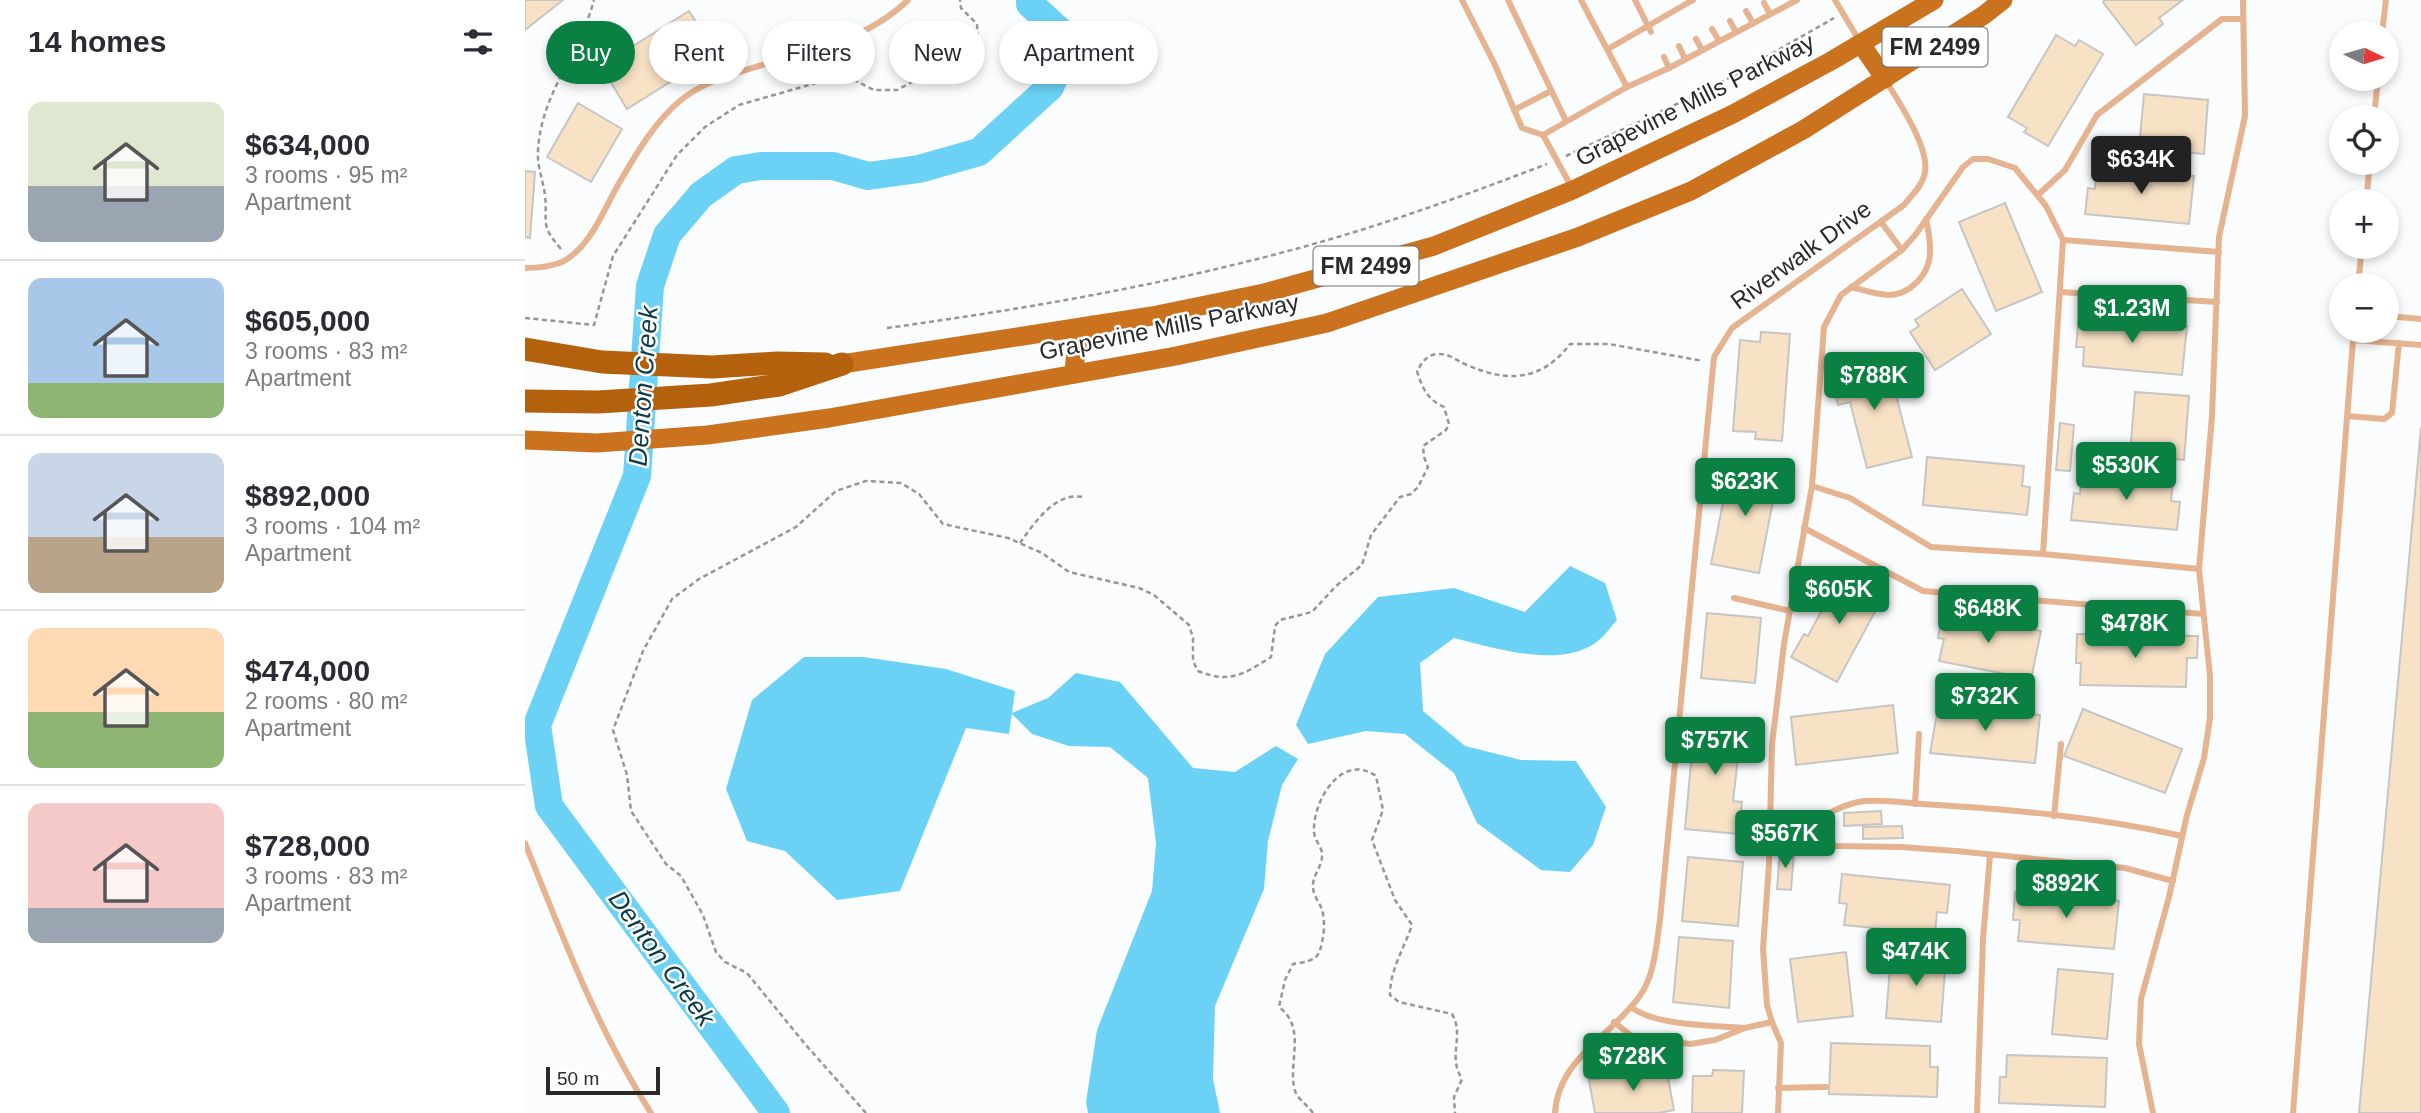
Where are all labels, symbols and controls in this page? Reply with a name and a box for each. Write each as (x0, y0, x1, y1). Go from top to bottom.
chip: Buy (546, 21, 635, 84)
chip: Rent (649, 21, 748, 84)
chip: Filters (762, 21, 875, 84)
chip: New (889, 21, 985, 84)
chip: Apartment (999, 21, 1158, 84)
north arrow (2329, 21, 2399, 91)
map controls (2329, 21, 2399, 343)
icon: filters (459, 23, 497, 61)
text: 14 homes (28, 25, 166, 58)
street label: Grapevine Mills Parkway (1571, 28, 1819, 172)
road number: FM 2499 (1883, 28, 1987, 66)
button: locate (2329, 105, 2399, 175)
text: $634,000 (245, 128, 370, 161)
icon: home (84, 130, 168, 214)
pin: $634K (2092, 136, 2190, 196)
text: $634K (2107, 146, 2175, 172)
text: 3 rooms · 95 m² (245, 162, 407, 188)
text: Apartment (245, 189, 351, 215)
button: + (2329, 189, 2399, 259)
street label: Riverwalk Drive (1725, 195, 1876, 315)
road number: FM 2499 (1313, 246, 1419, 286)
button: − (2329, 273, 2399, 343)
pin: $1.23M (2075, 286, 2189, 345)
street label: Grapevine Mills Parkway (1037, 288, 1301, 365)
text: $1.23M (2094, 295, 2170, 321)
water label: Denton Creek (622, 303, 664, 467)
text: $605,000 (245, 304, 370, 337)
icon: home (84, 306, 168, 390)
text: 3 rooms · 83 m² (245, 338, 407, 364)
pin: $788K (1825, 352, 1923, 412)
text: $788K (1840, 362, 1908, 388)
text: Apartment (245, 365, 351, 391)
pin: $530K (2077, 442, 2175, 502)
text: $530K (2092, 452, 2160, 478)
pin: $623K (1696, 458, 1794, 518)
text: $623K (1711, 468, 1779, 494)
text: $892,000 (245, 479, 370, 512)
icon: home (84, 481, 168, 565)
text: 3 rooms · 104 m² (245, 513, 420, 539)
text: Apartment (245, 540, 351, 566)
pin: $605K (1790, 566, 1888, 626)
text: $605K (1805, 576, 1873, 602)
pin: $648K (1939, 586, 2037, 645)
text: $648K (1954, 595, 2022, 621)
pin: $478K (2086, 600, 2184, 660)
text: $478K (2101, 610, 2169, 636)
text: $474,000 (245, 654, 370, 687)
icon: home (84, 656, 168, 740)
pin: $732K (1936, 674, 2034, 733)
text: $732K (1951, 683, 2019, 709)
text: 2 rooms · 80 m² (245, 688, 407, 714)
text: Apartment (245, 715, 351, 741)
pin: $757K (1666, 718, 1764, 777)
text: $757K (1681, 727, 1749, 753)
pin: $567K (1736, 810, 1834, 870)
text: $567K (1751, 820, 1819, 846)
text: $728,000 (245, 829, 370, 862)
icon: home (84, 831, 168, 915)
pin: $892K (2017, 860, 2115, 920)
text: 3 rooms · 83 m² (245, 863, 407, 889)
text: $892K (2032, 870, 2100, 896)
water label: Denton Creek (603, 884, 722, 1033)
text: Apartment (245, 890, 351, 916)
pin: $474K (1867, 928, 1965, 988)
text: $474K (1882, 938, 1950, 964)
pin: $728K (1584, 1034, 1682, 1093)
text: $728K (1599, 1043, 1667, 1069)
scale bar (546, 1064, 660, 1096)
text: 50 m (557, 1068, 599, 1089)

